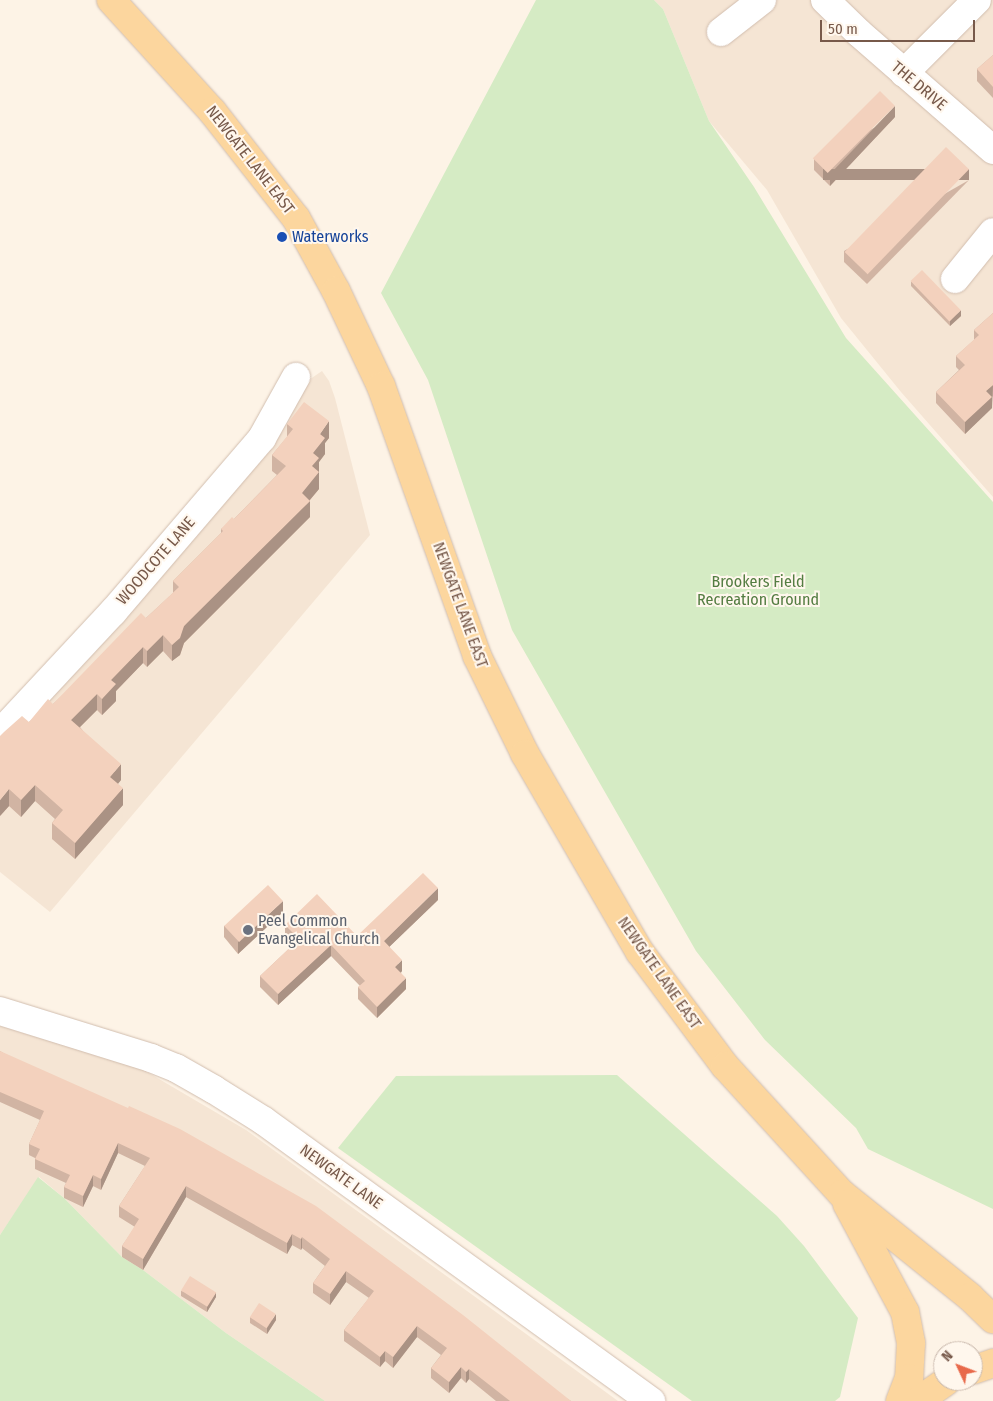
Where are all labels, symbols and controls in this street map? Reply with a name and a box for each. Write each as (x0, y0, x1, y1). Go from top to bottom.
scale bar (823, 10, 978, 42)
text: 50 m (828, 20, 858, 38)
street label: THE DRIVE (887, 57, 951, 115)
street label: NEWGATE LANE EAST (202, 102, 298, 218)
place label: Waterworks (292, 227, 369, 247)
marker: Waterworks (276, 231, 288, 243)
street label: WOODCOTE LANE (113, 513, 199, 609)
street label: NEWGATE LANE EAST (428, 540, 492, 670)
park label: Brookers Field Recreation Ground (697, 572, 819, 610)
place label: Peel Common Evangelical Church (258, 911, 379, 949)
street label: NEWGATE LANE EAST (613, 913, 705, 1033)
marker: Peel Common Evangelical Church (242, 924, 254, 936)
street label: NEWGATE LANE (296, 1141, 386, 1213)
north arrow (933, 1341, 983, 1391)
text: N (938, 1347, 956, 1365)

